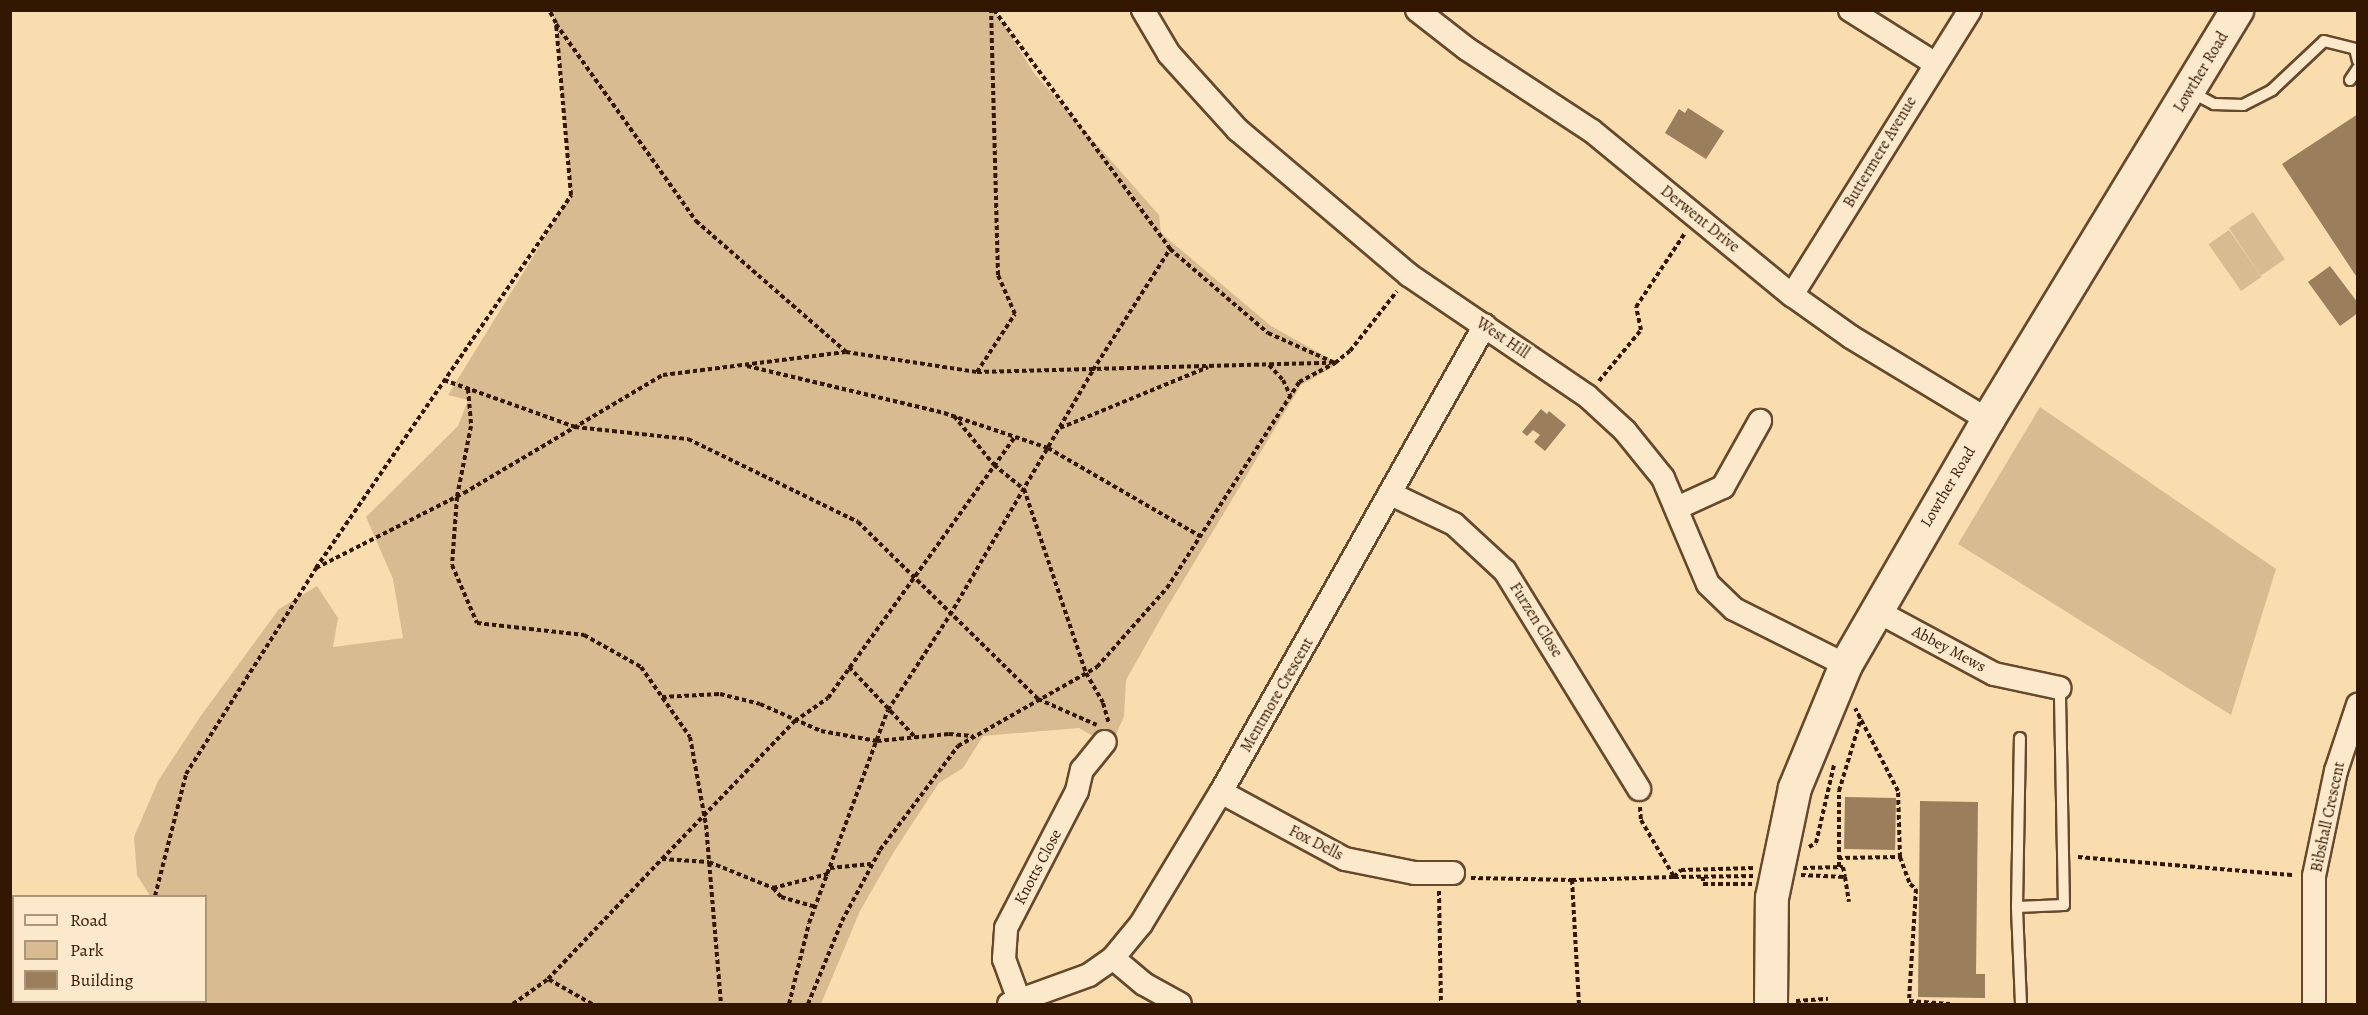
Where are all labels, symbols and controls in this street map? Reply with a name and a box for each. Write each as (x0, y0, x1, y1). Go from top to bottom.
street label: Lowther Road (2169, 28, 2233, 116)
street label: Buttermere Avenue (1839, 93, 1921, 211)
street label: Derwent Drive (1657, 181, 1743, 257)
street label: West Hill (1473, 313, 1533, 363)
street label: Lowther Road (1916, 443, 1980, 531)
street label: Furzen Close (1505, 579, 1567, 661)
street label: Abbey Mews (1909, 622, 1989, 676)
street label: Mentmore Crescent (1236, 634, 1318, 756)
street label: Bibshall Crescent (2307, 760, 2349, 874)
street label: Fox Dells (1286, 821, 1346, 865)
street label: Knotts Close (1010, 826, 1066, 908)
legend (12, 895, 207, 1003)
text: Road (70, 908, 107, 932)
text: Park (70, 938, 104, 962)
text: Building (70, 968, 134, 992)

